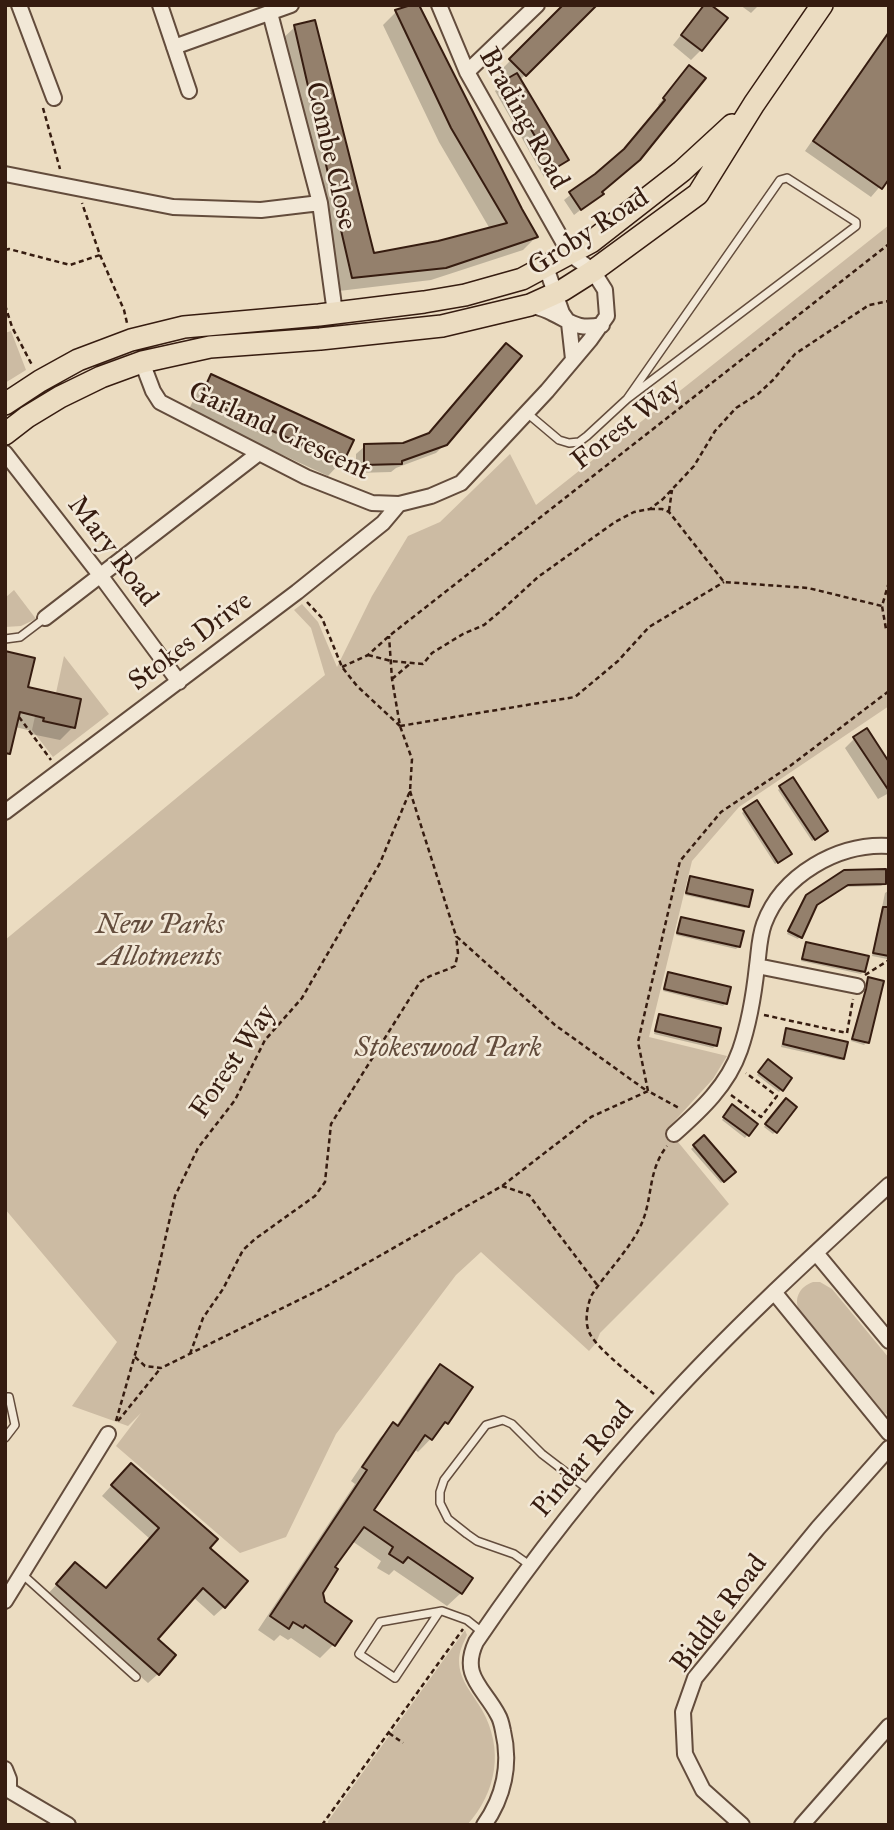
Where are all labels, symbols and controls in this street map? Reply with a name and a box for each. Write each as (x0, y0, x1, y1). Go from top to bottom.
street label: Brading Road (470, 42, 576, 196)
street label: Combe Close (297, 79, 363, 233)
street label: Groby Road (522, 182, 656, 284)
street label: Forest Way (565, 372, 689, 478)
street label: Garland Crescent (183, 375, 375, 489)
street label: Mary Road (59, 490, 165, 614)
street label: Stokes Drive (123, 585, 259, 699)
park label: New Parks Allotments (96, 909, 224, 975)
street label: Forest Way (184, 999, 284, 1125)
park label: Stokeswood Park (354, 1032, 542, 1066)
street label: Pindar Road (526, 1395, 642, 1525)
street label: Biddle Road (665, 1548, 775, 1680)

